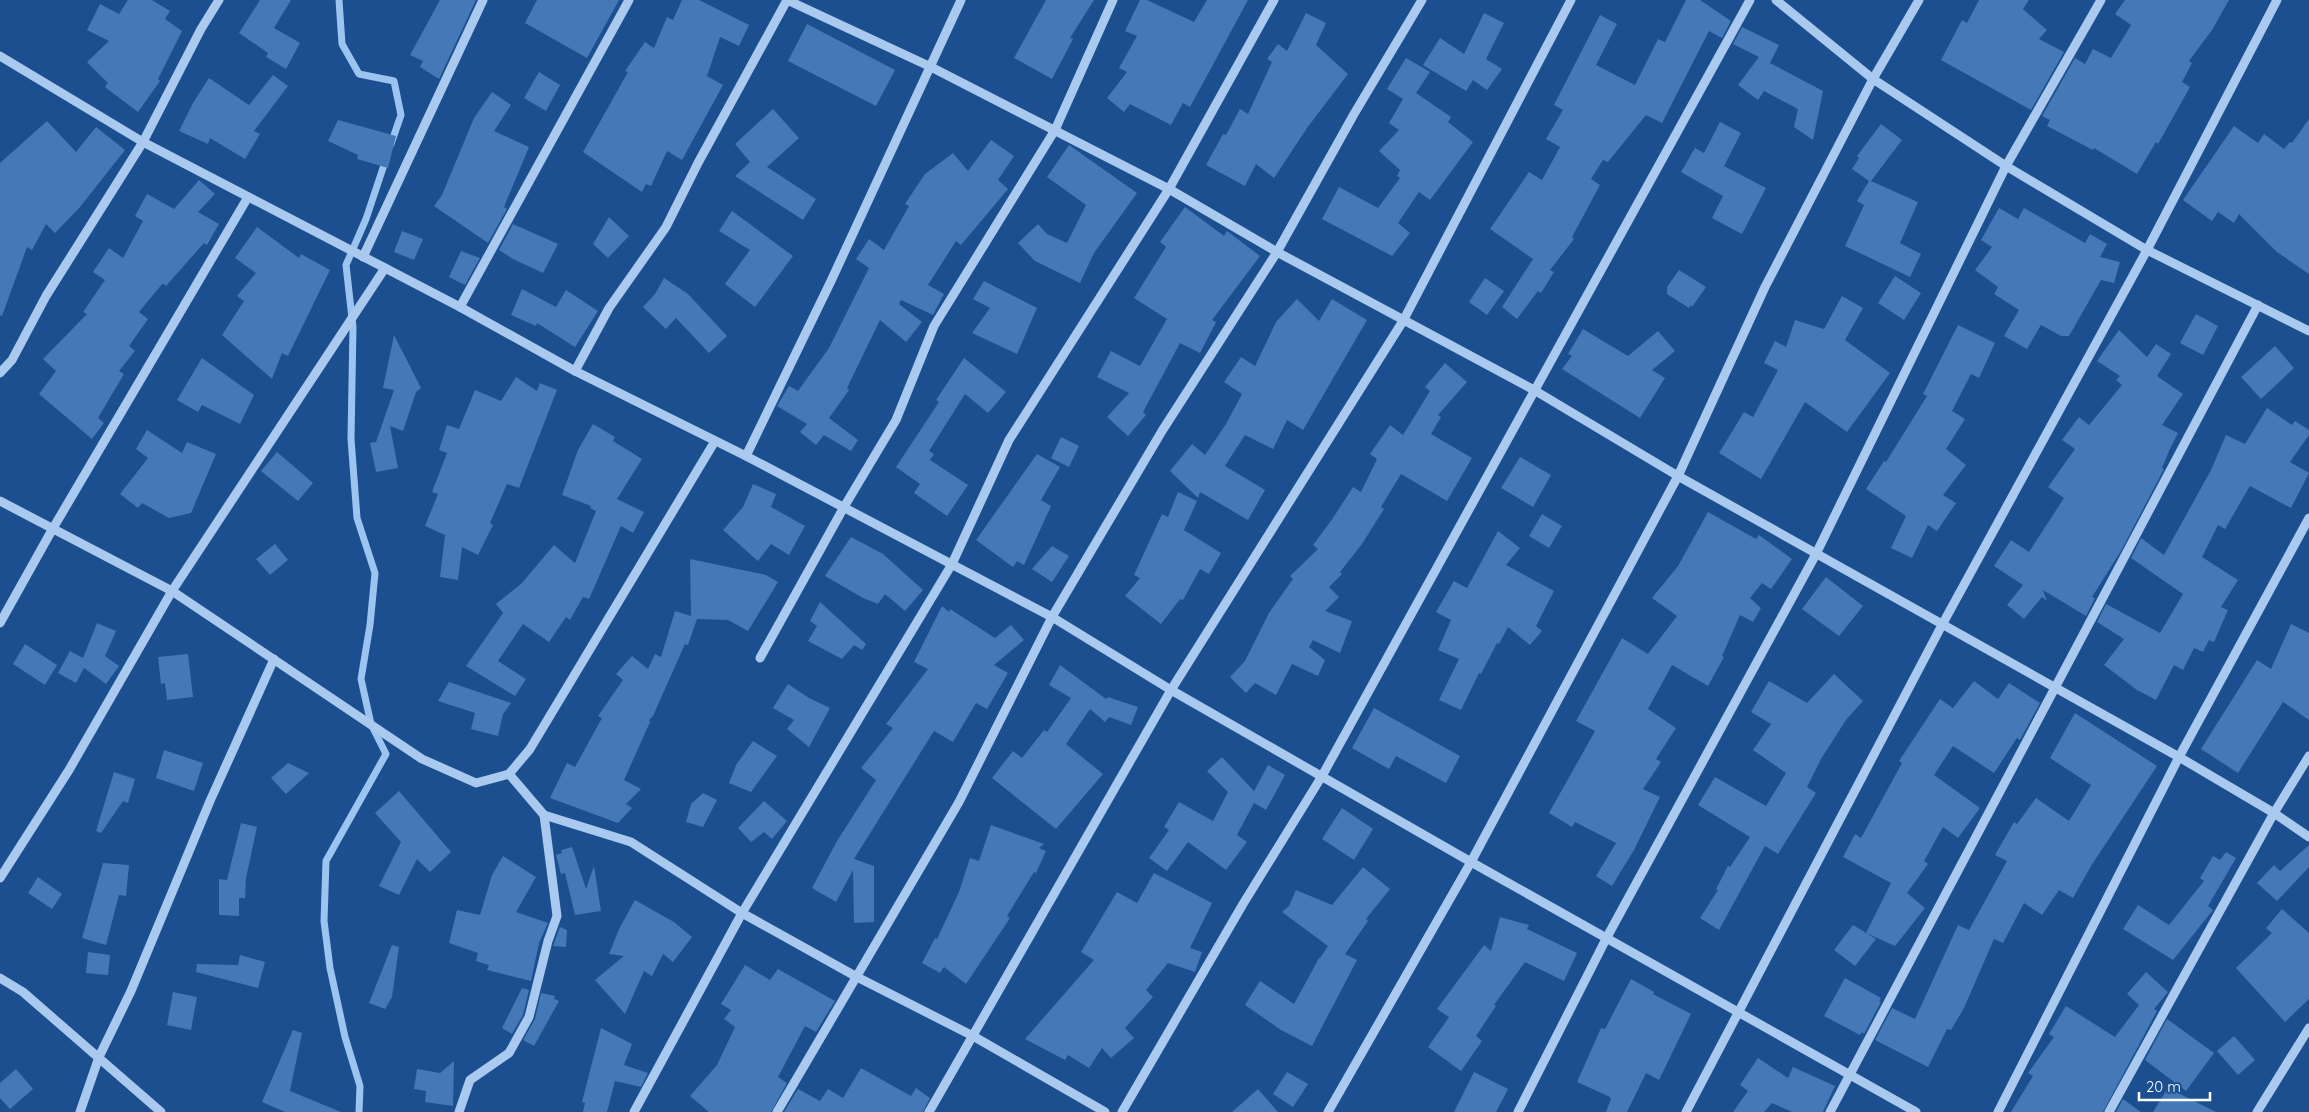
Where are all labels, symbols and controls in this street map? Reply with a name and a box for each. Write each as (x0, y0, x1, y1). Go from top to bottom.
scale bar (2139, 1070, 2210, 1102)
text: 20 m (2146, 1077, 2181, 1096)

